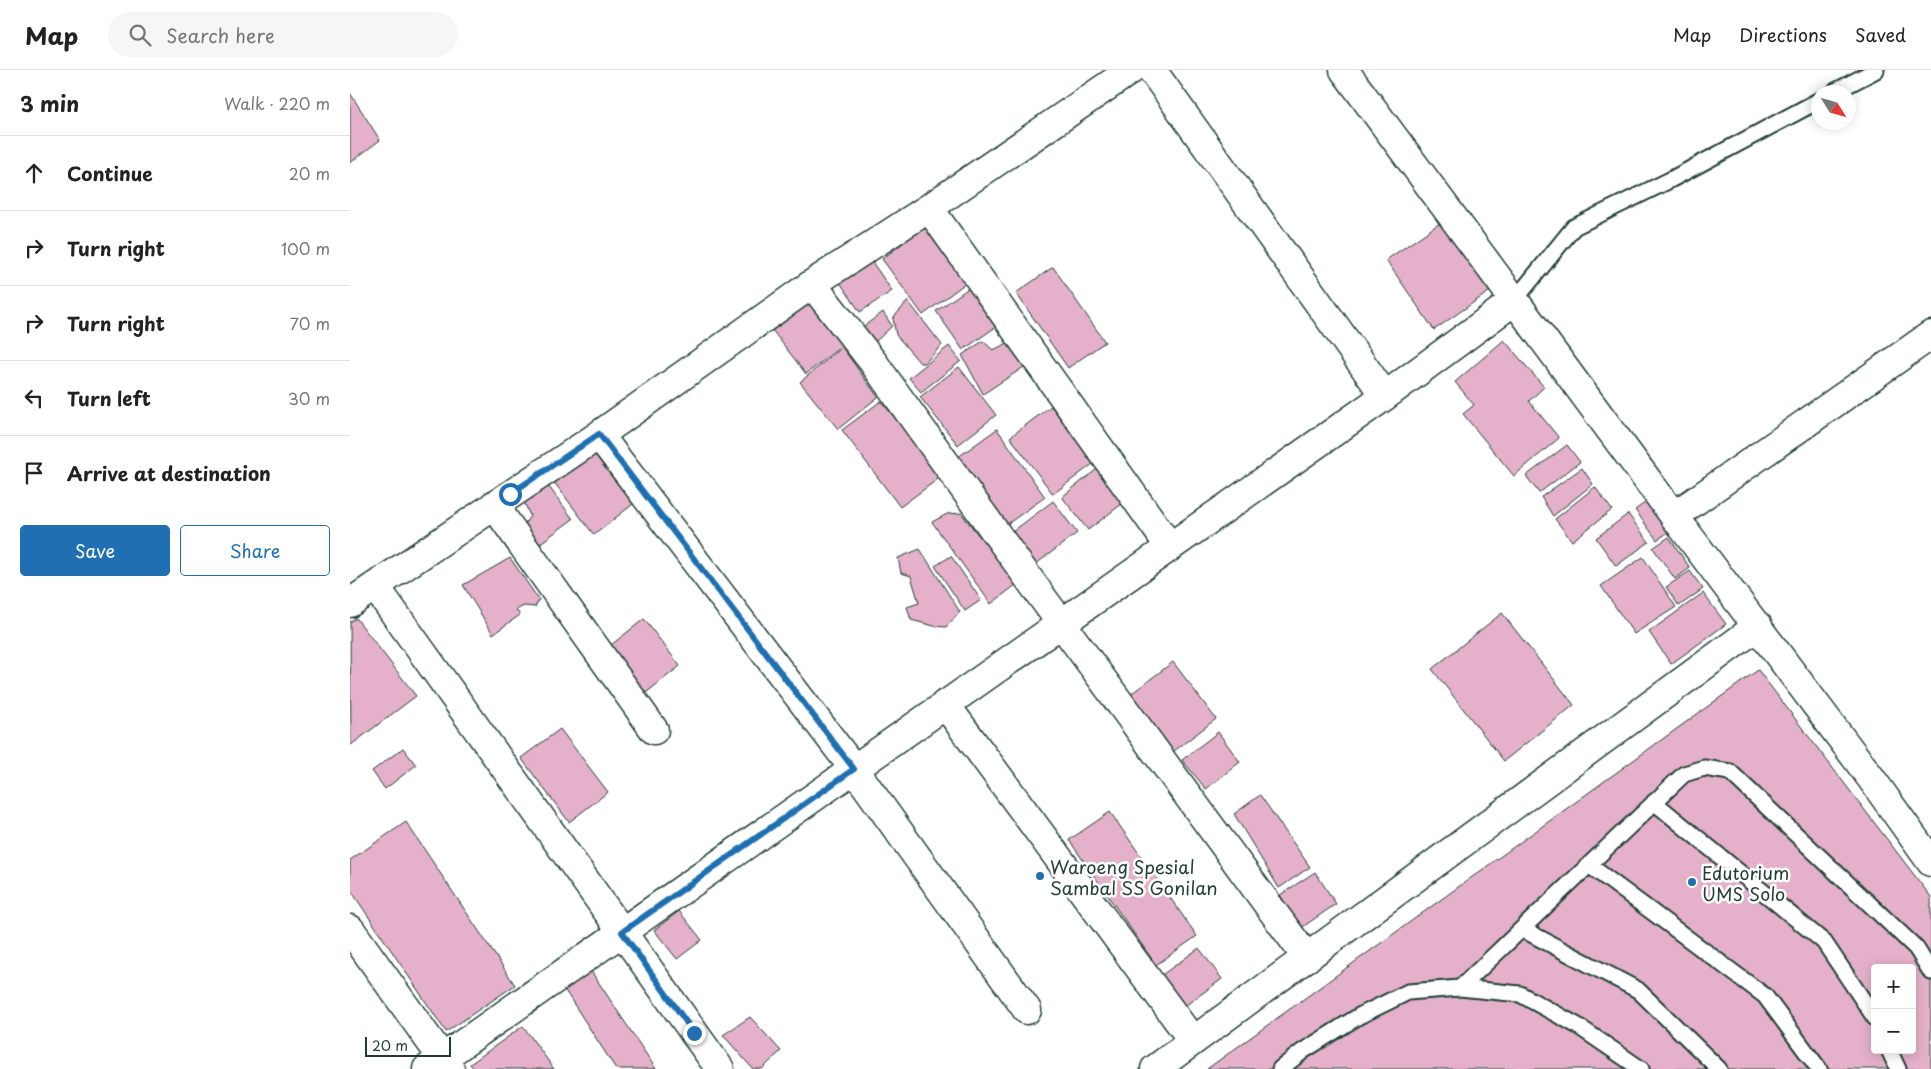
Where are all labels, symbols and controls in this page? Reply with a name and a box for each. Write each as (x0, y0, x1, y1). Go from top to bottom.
search box (108, 12, 458, 57)
text: Map (25, 17, 78, 53)
icon: search (126, 21, 154, 49)
text: Search here (166, 21, 275, 49)
text: Map (1673, 21, 1711, 48)
text: Directions (1739, 21, 1827, 48)
text: Saved (1855, 21, 1906, 48)
north arrow (1811, 85, 1856, 130)
text: 3 min (20, 87, 79, 119)
text: Walk · 220 m (224, 91, 330, 115)
icon: ahead (20, 159, 48, 187)
text: Continue (67, 159, 153, 187)
text: 20 m (289, 161, 330, 185)
icon: right (20, 234, 48, 262)
text: Turn right (67, 234, 165, 262)
text: 100 m (281, 236, 330, 260)
icon: right (20, 309, 48, 337)
text: Turn right (67, 309, 165, 337)
text: 70 m (290, 311, 330, 335)
icon: left (20, 384, 48, 412)
text: Turn left (67, 384, 151, 412)
text: 30 m (288, 386, 330, 410)
icon: arrive (20, 459, 48, 487)
text: Arrive at destination (67, 459, 271, 487)
route start (499, 483, 522, 506)
button: Save (20, 525, 170, 576)
button: Share (180, 525, 330, 576)
place label: Waroeng Spesial Sambal SS Gonilan (1050, 853, 1218, 901)
place label: Edutorium UMS Solo (1702, 859, 1789, 907)
marker: Waroeng Spesial Sambal SS Gonilan (1034, 870, 1046, 882)
marker: Edutorium UMS Solo (1686, 876, 1698, 888)
map controls (1871, 964, 1916, 1054)
button: + (1871, 964, 1916, 1009)
button: − (1871, 1009, 1916, 1054)
route end (683, 1022, 706, 1045)
scale bar (365, 1034, 451, 1057)
text: 20 m (372, 1035, 408, 1056)

